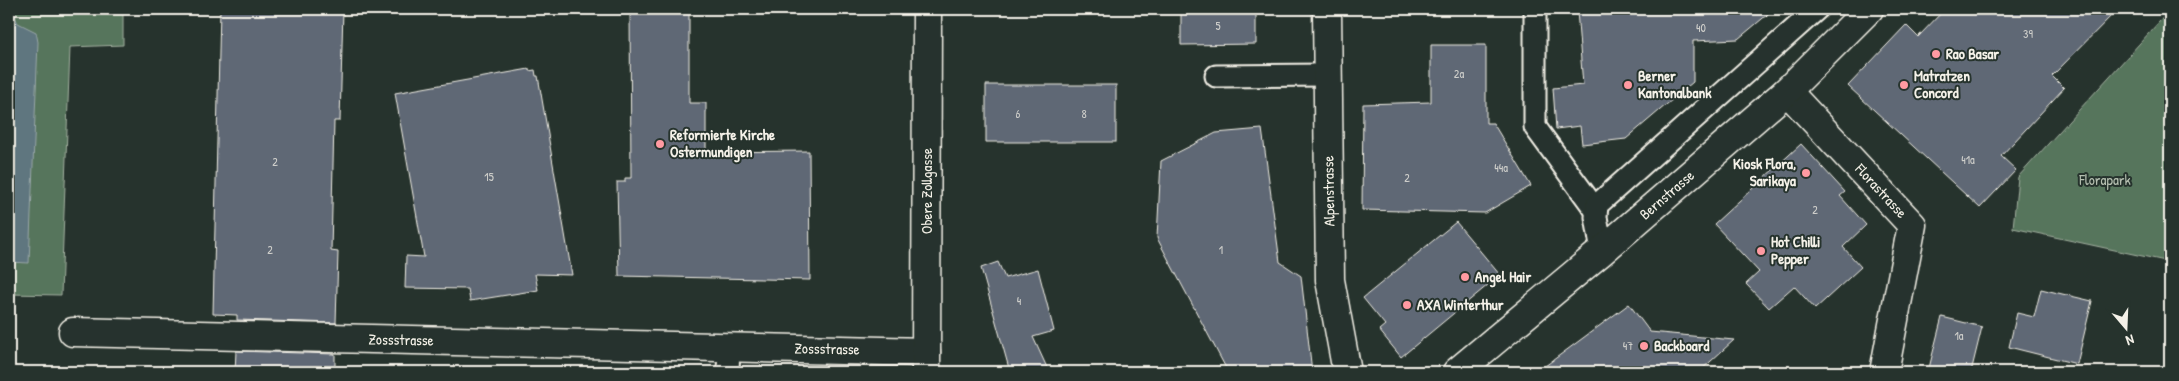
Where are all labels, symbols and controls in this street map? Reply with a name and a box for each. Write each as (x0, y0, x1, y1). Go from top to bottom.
house number: 5 (1215, 17, 1221, 34)
house number: 40 (1696, 19, 1706, 36)
house number: 39 (2023, 25, 2033, 42)
place label: Rao Basar (1946, 43, 1999, 64)
marker: Rao Basar (1930, 48, 1942, 60)
house number: 2a (1454, 65, 1464, 82)
place label: Berner Kantonalbank (1638, 65, 1712, 103)
place label: Matratzen Concord (1914, 65, 1970, 103)
marker: Berner Kantonalbank (1622, 79, 1634, 91)
marker: Matratzen Concord (1898, 79, 1910, 91)
house number: 6 (1016, 105, 1021, 122)
house number: 8 (1081, 105, 1087, 122)
place label: Reformierte Kirche Ostermundigen (670, 124, 775, 163)
marker: Reformierte Kirche Ostermundigen (654, 138, 666, 150)
street label: Obere Zollgasse (916, 148, 937, 234)
house number: 41a (1961, 151, 1975, 168)
house number: 2 (272, 153, 278, 170)
place label: Kiosk Flora, Sarikaya (1733, 153, 1796, 192)
street label: Alpenstrasse (1317, 156, 1340, 226)
street label: Florastrasse (1850, 158, 1912, 222)
house number: 44a (1494, 159, 1508, 176)
street label: Bernstrasse (1635, 165, 1699, 224)
marker: Kiosk Flora, Sarikaya (1800, 167, 1812, 179)
house number: 15 (484, 168, 494, 185)
house number: 2 (1404, 169, 1410, 186)
park label: Florapark (2078, 169, 2131, 190)
house number: 2 (1812, 201, 1818, 218)
place label: Hot Chilli Pepper (1771, 231, 1820, 270)
house number: 2 (267, 241, 273, 258)
house number: 1 (1219, 241, 1223, 258)
marker: Hot Chilli Pepper (1755, 245, 1767, 257)
place label: Angel Hair (1475, 266, 1531, 288)
marker: Angel Hair (1459, 271, 1471, 283)
house number: 4 (1017, 292, 1022, 309)
place label: AXA Winterthur (1417, 294, 1504, 315)
marker: AXA Winterthur (1401, 299, 1413, 311)
north arrow (2102, 304, 2152, 354)
house number: 1a (1954, 327, 1964, 344)
street label: Zossstrasse (368, 328, 434, 351)
text: N (2123, 331, 2137, 351)
place label: Backboard (1654, 335, 1709, 356)
street label: Zossstrasse (794, 337, 860, 360)
house number: 47 (1623, 337, 1633, 354)
marker: Backboard (1638, 340, 1650, 352)

